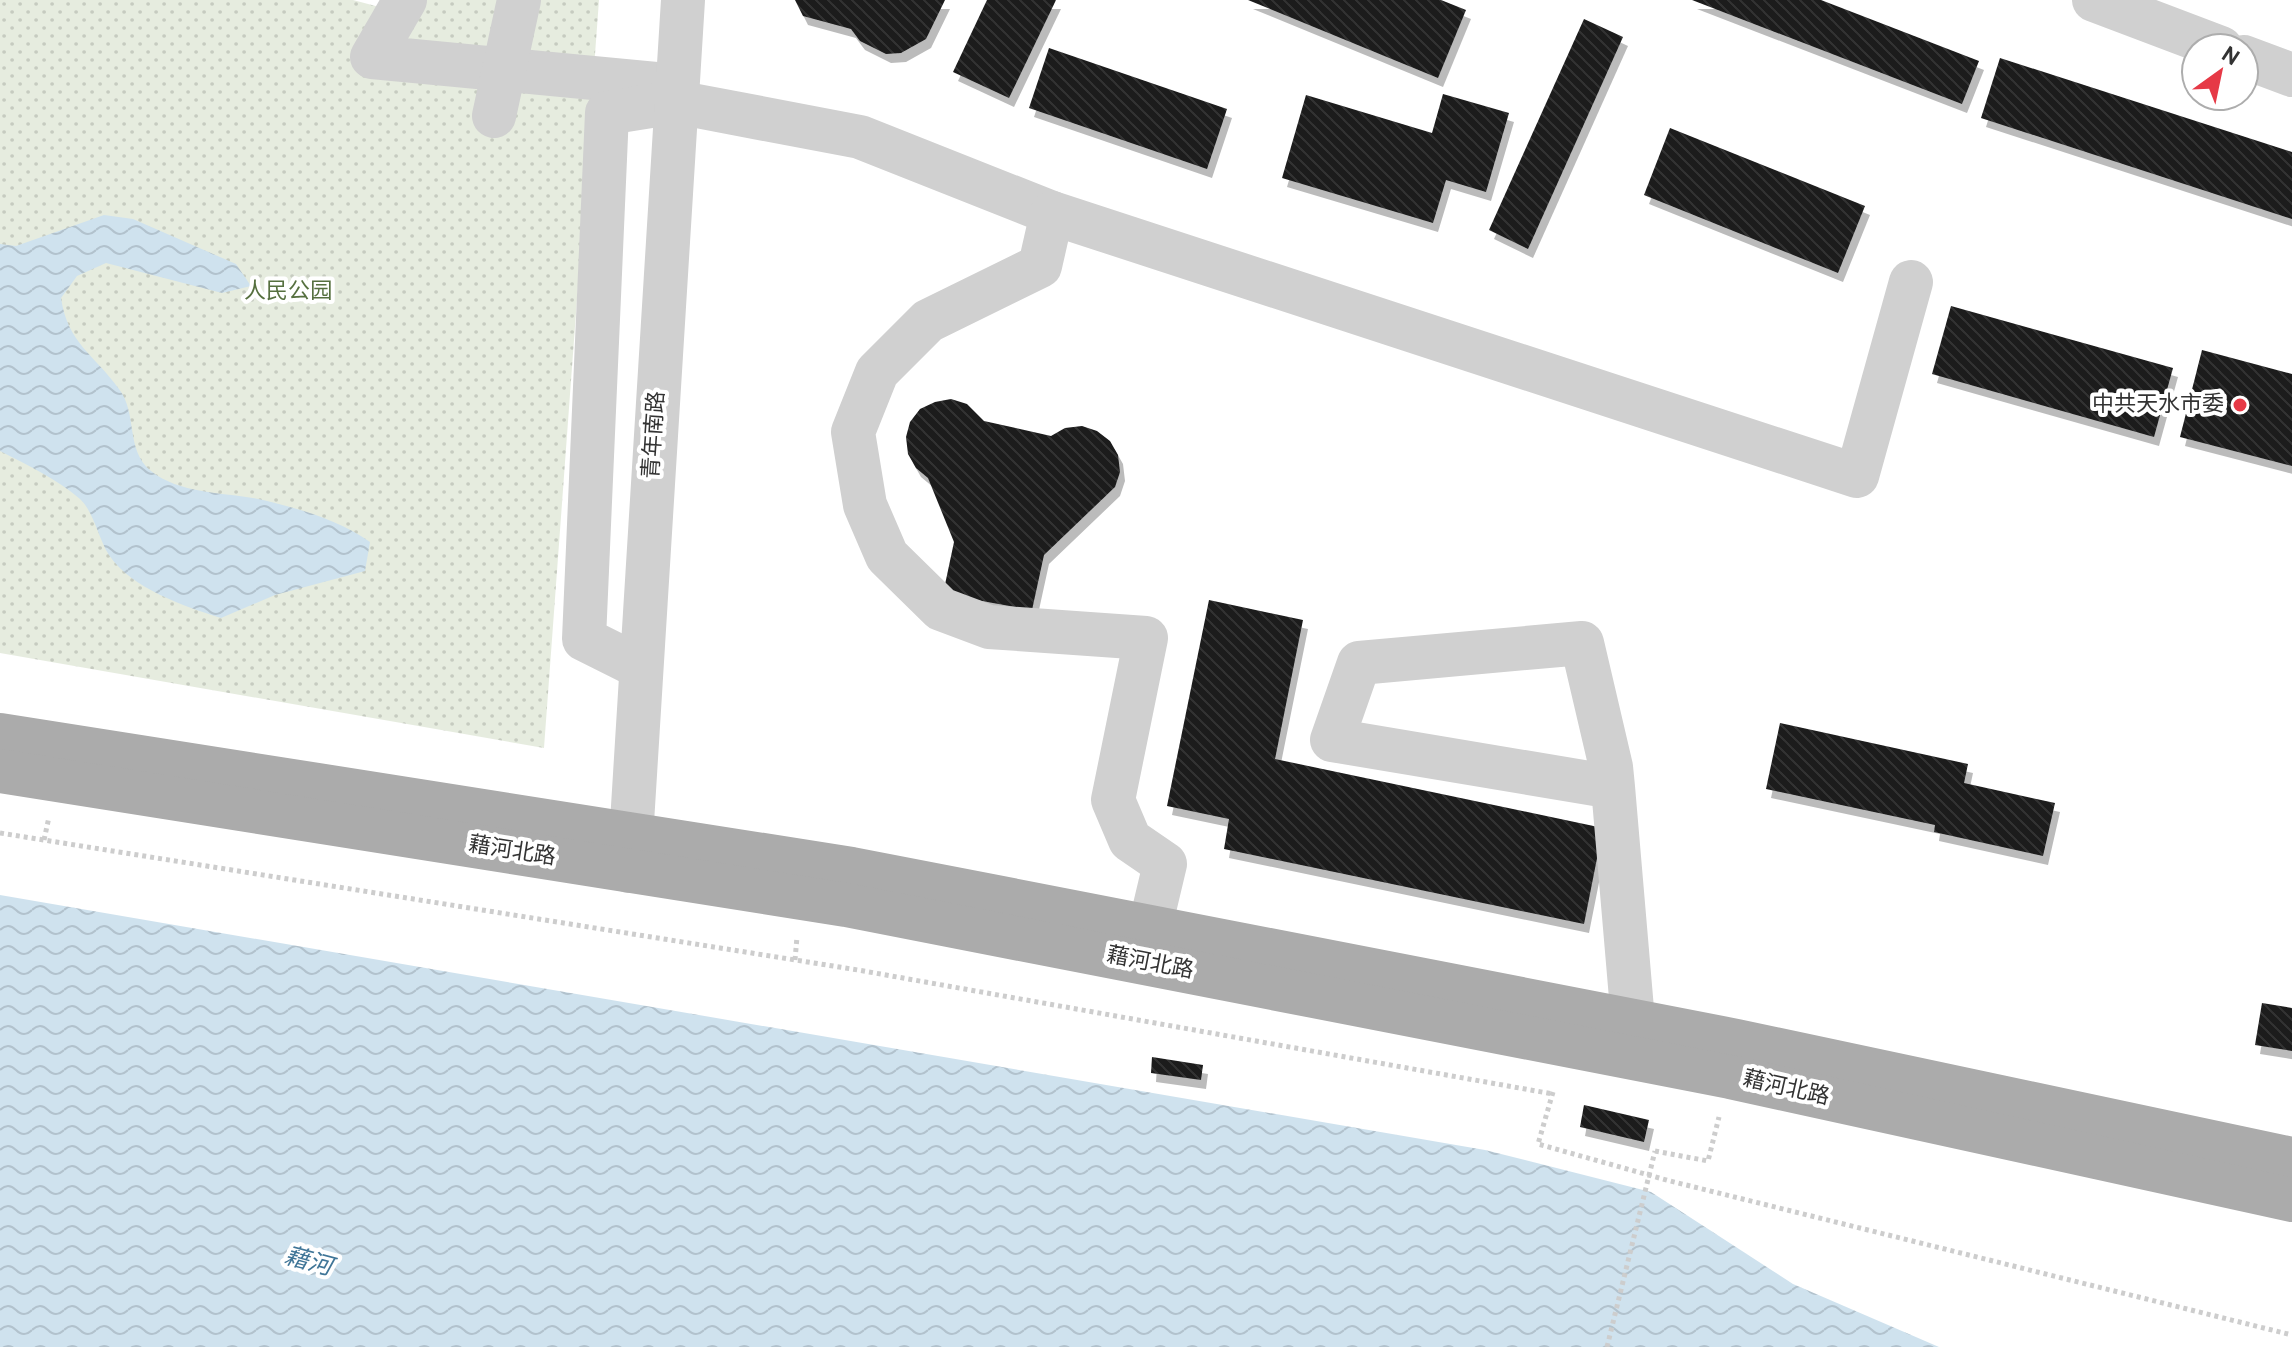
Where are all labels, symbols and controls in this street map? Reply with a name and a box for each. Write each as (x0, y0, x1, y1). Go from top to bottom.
north arrow (2180, 32, 2260, 112)
text: N (2216, 42, 2244, 73)
park label: 人民公园 (244, 279, 332, 306)
street label: 青年南路 (638, 390, 672, 480)
place label: 中共天水市委 (2092, 392, 2224, 419)
marker: 中共天水市委 (2231, 396, 2249, 414)
street label: 藉河北路 (466, 832, 558, 872)
street label: 藉河北路 (1104, 942, 1196, 986)
street label: 藉河北路 (1740, 1066, 1832, 1112)
water label: 藉河 (281, 1242, 339, 1285)

